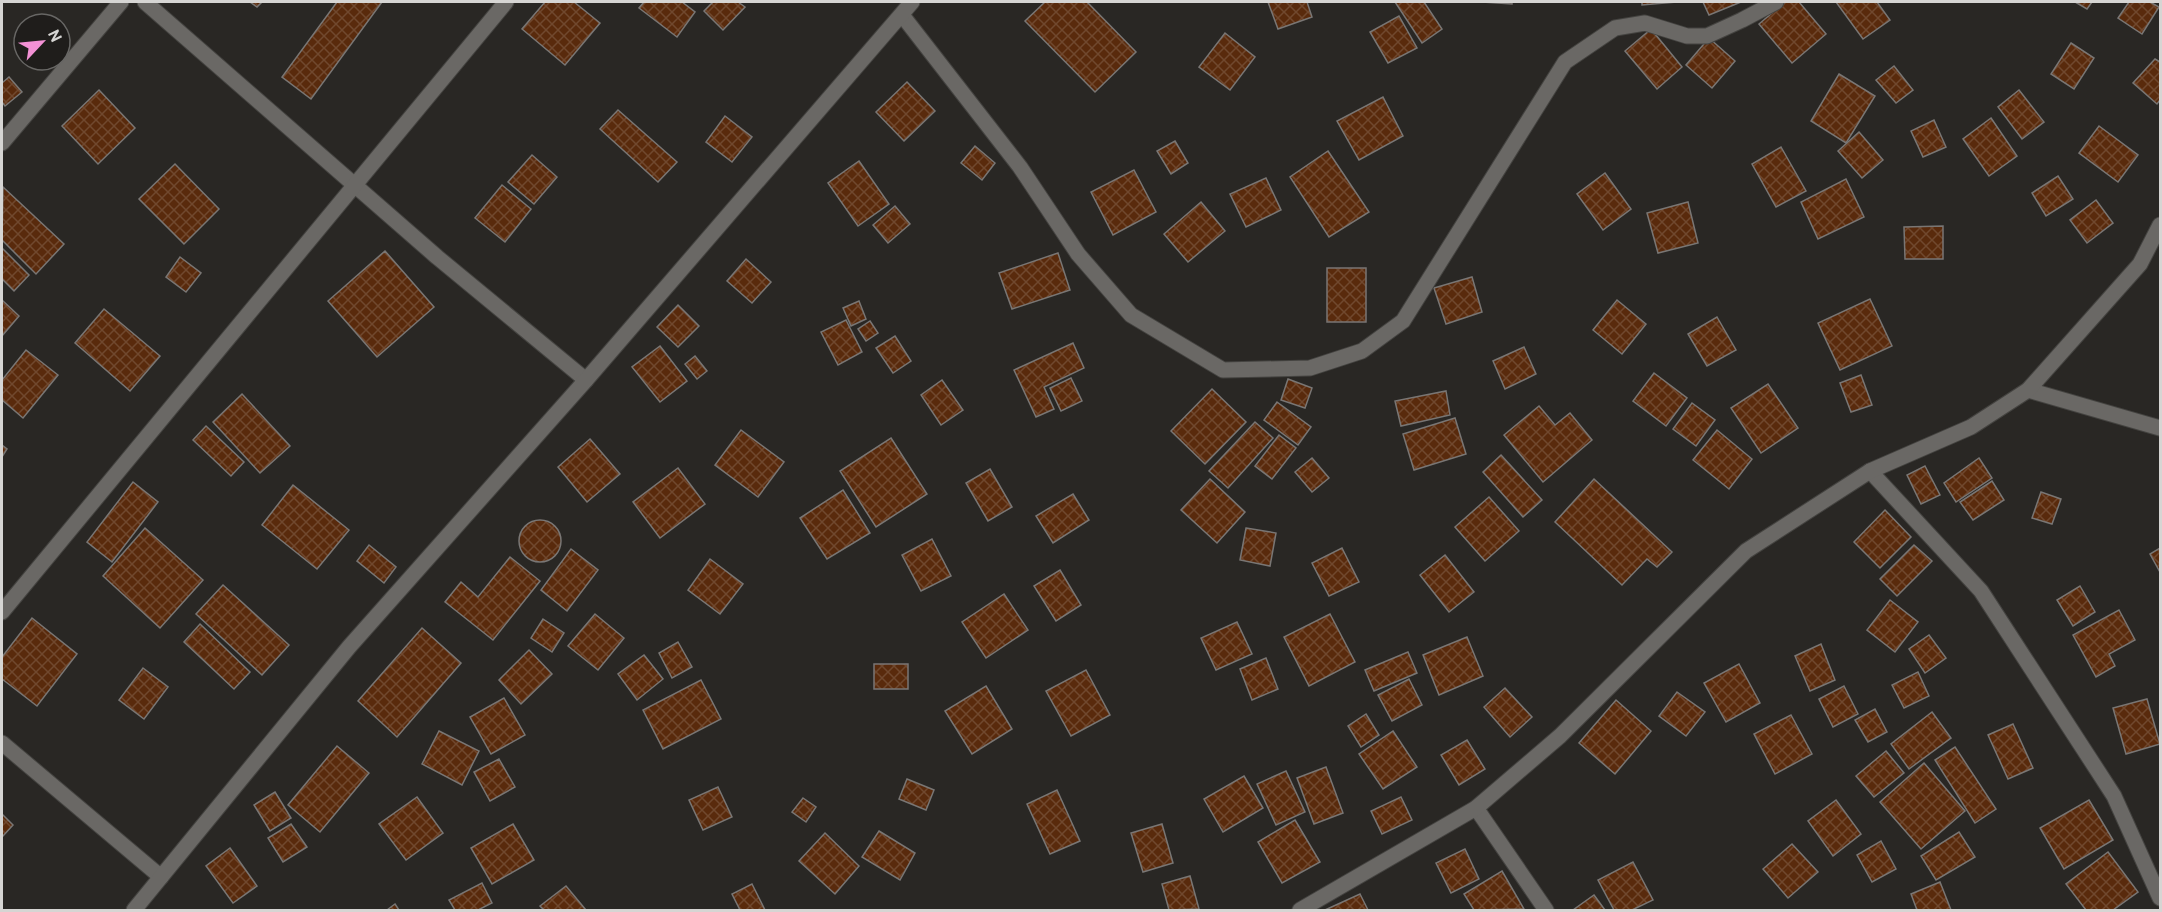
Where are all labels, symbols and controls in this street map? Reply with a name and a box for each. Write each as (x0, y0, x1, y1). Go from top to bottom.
north arrow (12, 12, 72, 72)
text: N (42, 27, 65, 46)

